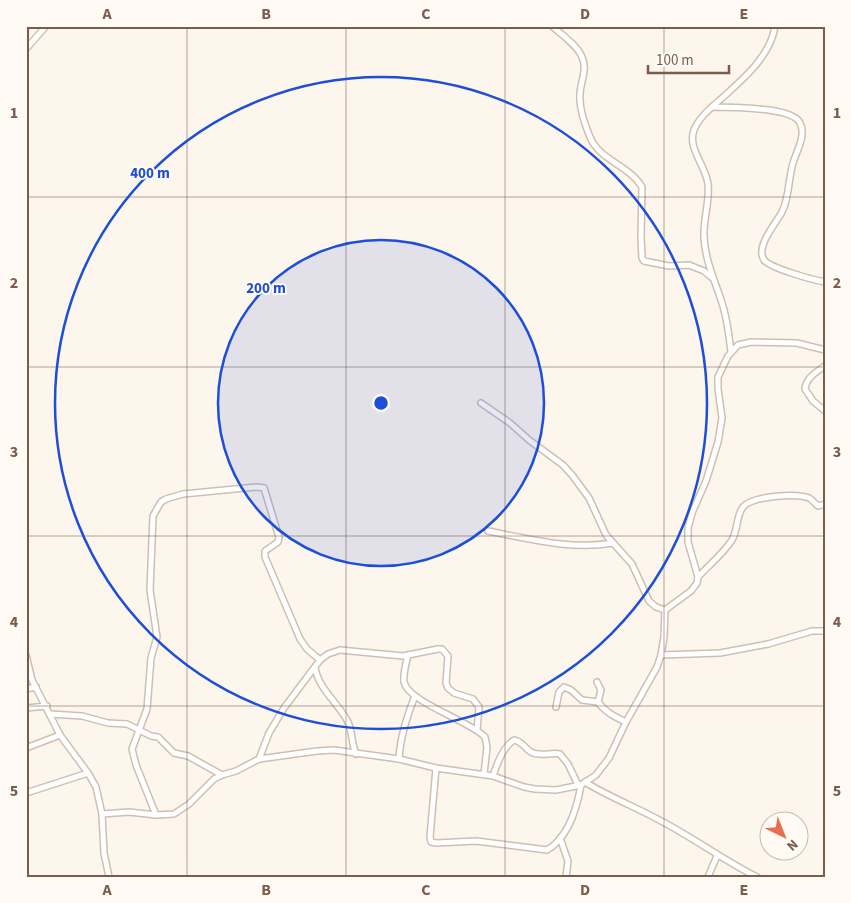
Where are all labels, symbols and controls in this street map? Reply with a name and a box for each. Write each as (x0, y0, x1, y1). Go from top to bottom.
text: A (101, 3, 112, 25)
text: B (261, 3, 271, 25)
text: C (421, 3, 431, 25)
text: D (580, 3, 590, 25)
text: E (740, 3, 748, 25)
scale bar (648, 42, 730, 74)
text: 100 m (656, 50, 694, 71)
text: 1 (10, 102, 18, 124)
text: 1 (833, 102, 841, 124)
text: 400 m (130, 163, 170, 184)
text: 2 (10, 272, 18, 294)
text: 2 (833, 272, 841, 294)
text: 200 m (246, 278, 286, 299)
centre of rings (372, 394, 390, 412)
text: 3 (10, 441, 18, 463)
text: 3 (833, 441, 841, 463)
text: 4 (10, 611, 19, 633)
text: 4 (833, 611, 842, 633)
text: 5 (10, 780, 18, 802)
text: 5 (833, 780, 841, 802)
north arrow (758, 810, 808, 860)
text: N (782, 834, 802, 855)
text: A (101, 879, 112, 901)
text: B (261, 879, 271, 901)
text: C (421, 879, 431, 901)
text: D (580, 879, 590, 901)
text: E (740, 879, 748, 901)

